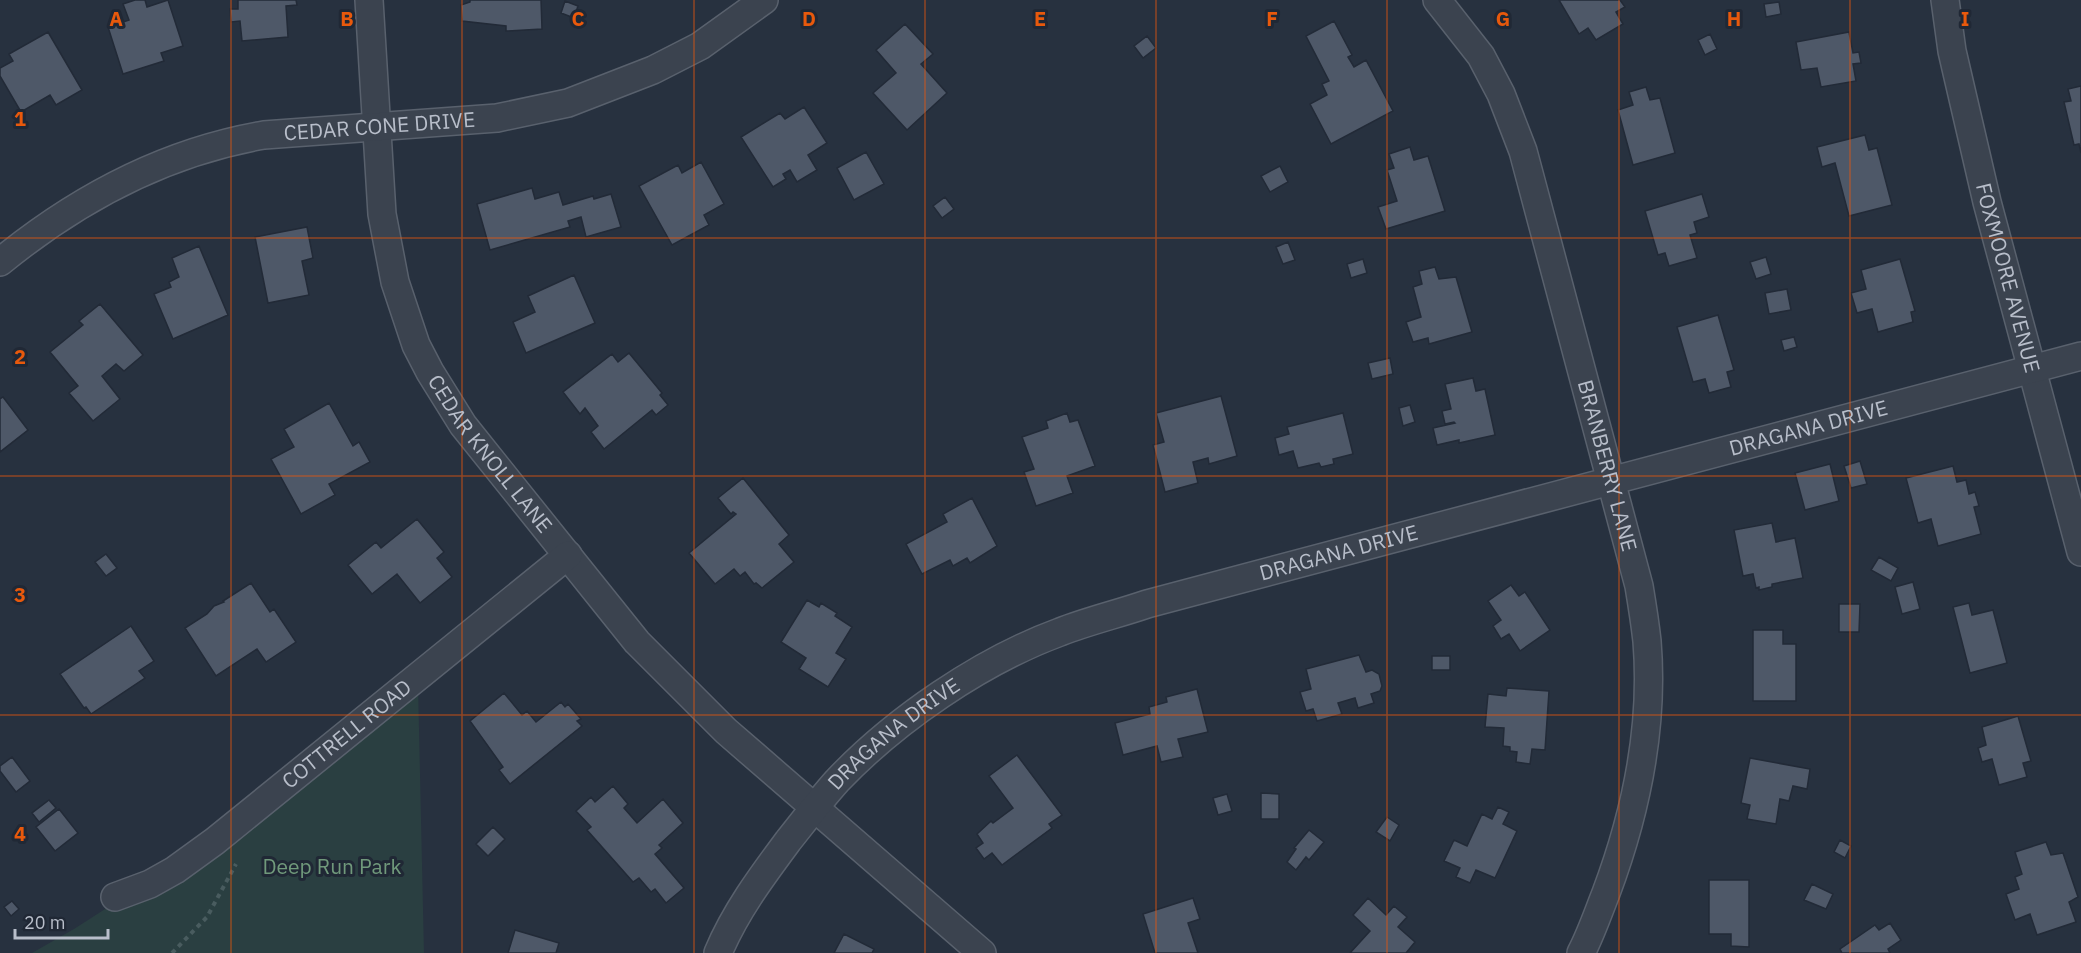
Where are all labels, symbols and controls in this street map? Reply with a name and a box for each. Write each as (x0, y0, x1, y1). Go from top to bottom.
text: A (109, 5, 123, 32)
text: B (340, 5, 354, 32)
text: C (571, 5, 585, 32)
text: D (802, 5, 816, 32)
text: E (1034, 5, 1046, 32)
text: F (1266, 5, 1278, 32)
text: G (1496, 5, 1510, 32)
text: H (1727, 5, 1741, 32)
text: I (1961, 5, 1969, 32)
text: 1 (14, 105, 26, 132)
street label: CEDAR CONE DRIVE (283, 105, 476, 147)
street label: FOXMOORE AVENUE (1970, 180, 2047, 376)
text: 2 (14, 343, 26, 370)
street label: CEDAR KNOLL LANE (422, 369, 559, 538)
street label: BRANBERRY LANE (1572, 377, 1644, 554)
street label: DRAGANA DRIVE (1726, 393, 1891, 462)
street label: DRAGANA DRIVE (1256, 518, 1421, 587)
text: 3 (14, 581, 26, 608)
street label: DRAGANA DRIVE (821, 671, 965, 795)
street label: COTTRELL ROAD (276, 673, 417, 794)
text: 4 (14, 820, 26, 847)
park label: Deep Run Park (262, 852, 402, 880)
scale bar (15, 902, 108, 940)
text: 20 m (24, 911, 66, 934)

